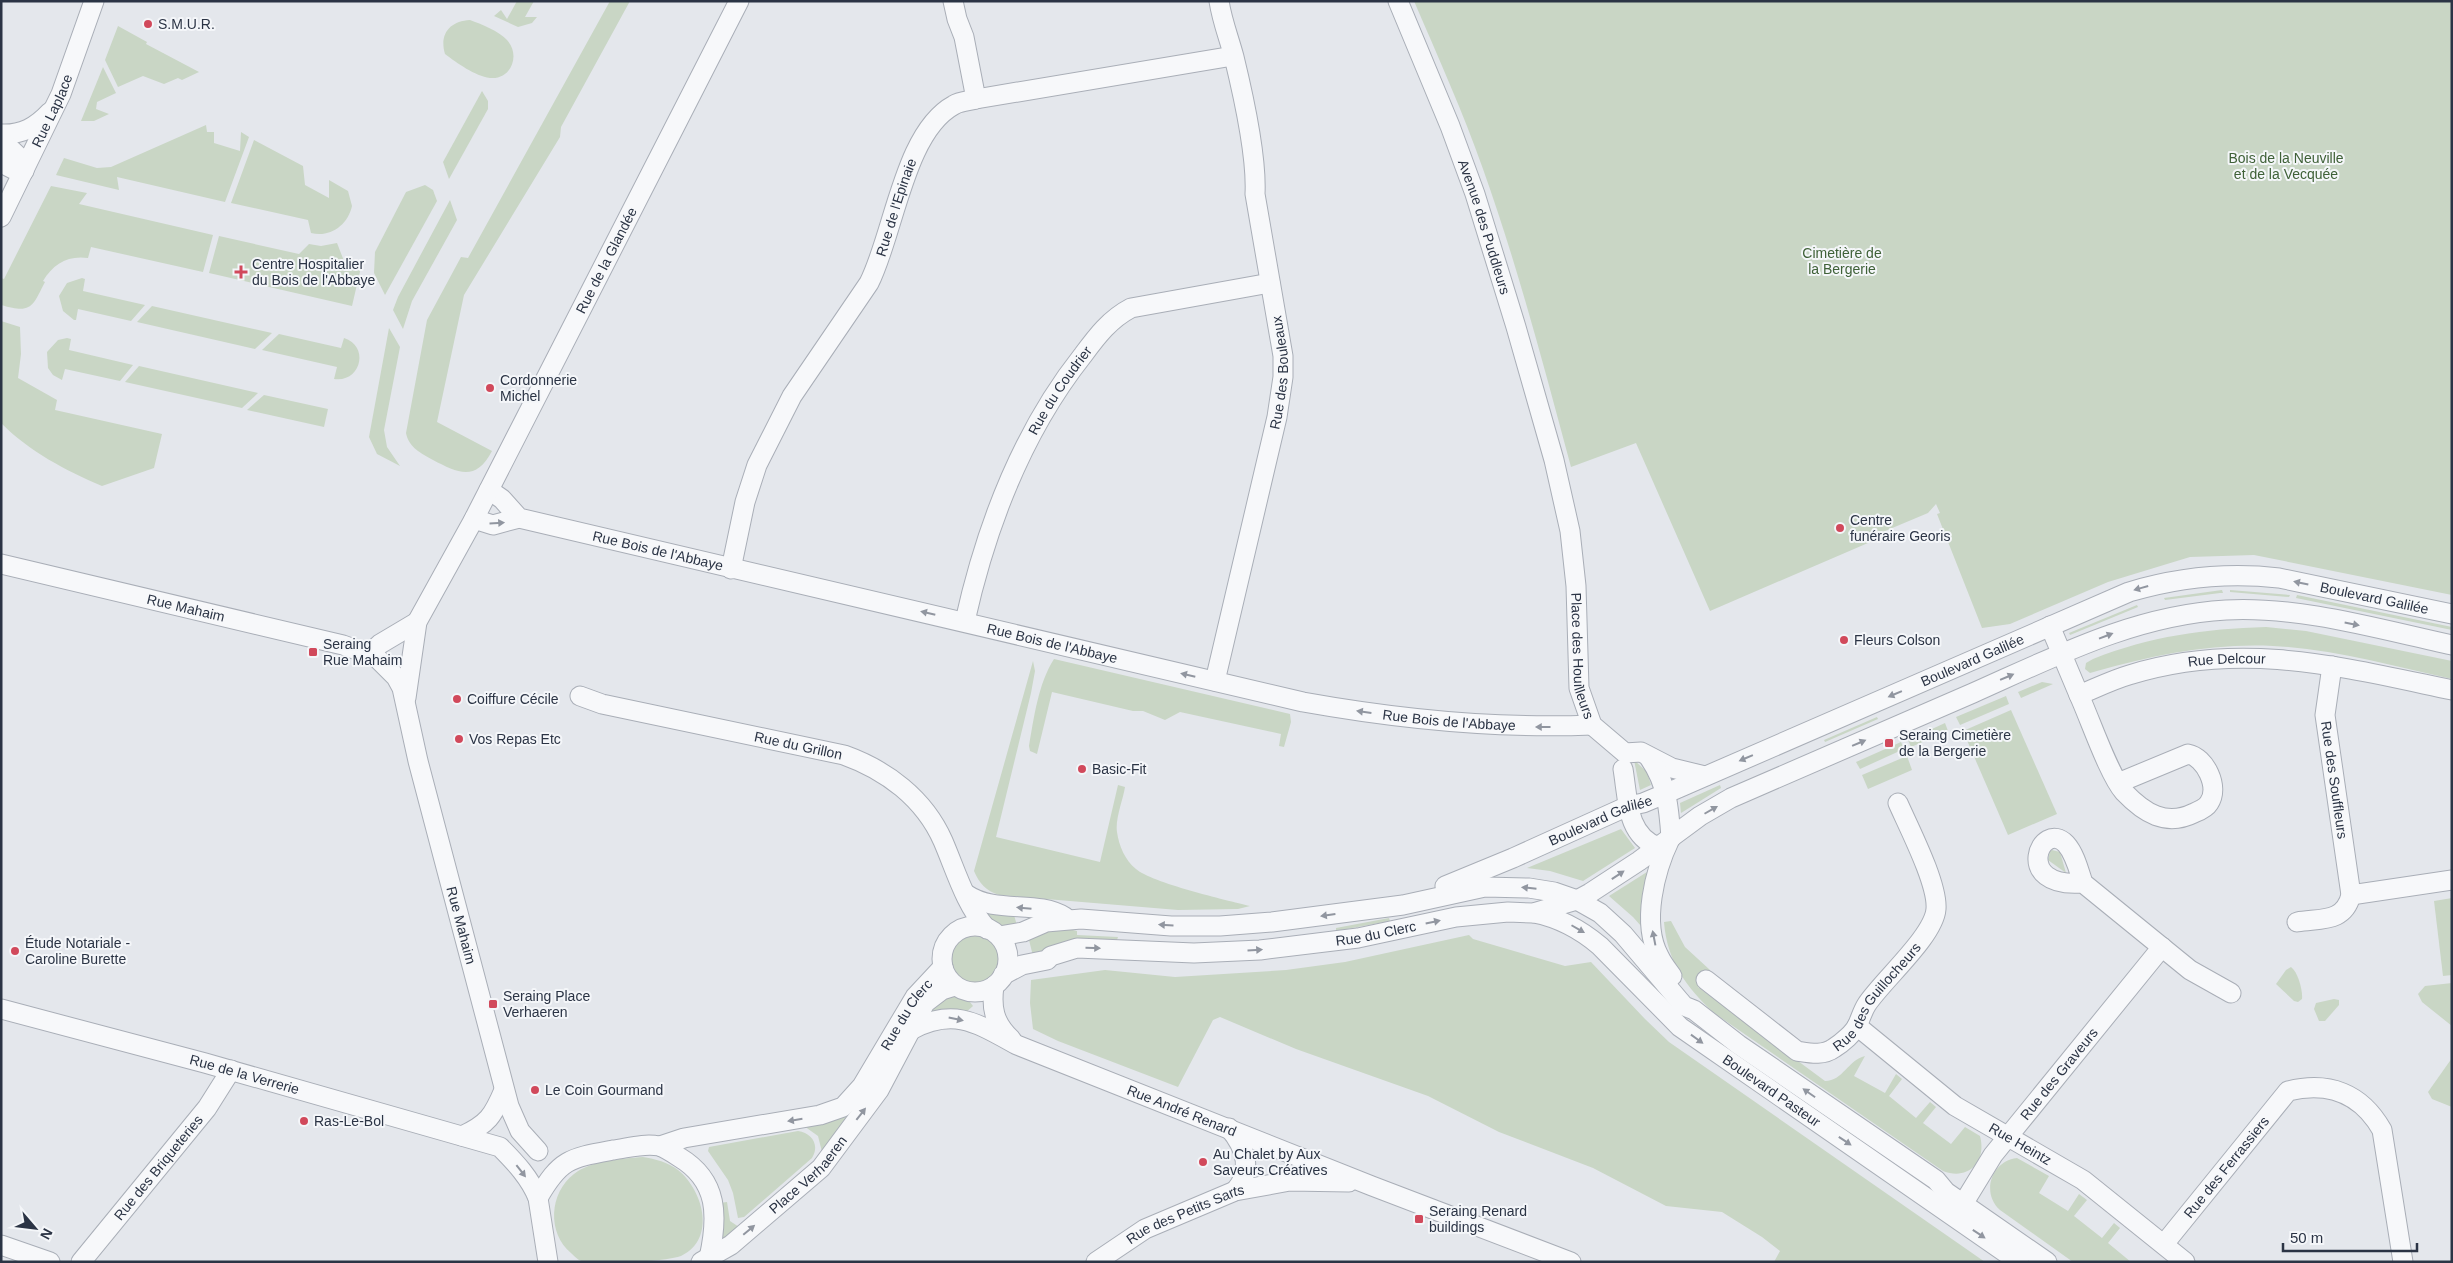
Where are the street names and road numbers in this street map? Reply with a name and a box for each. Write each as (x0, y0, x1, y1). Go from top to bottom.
street label: Rue Laplace (28, 72, 75, 150)
street label: Rue de l'Epinaie (873, 156, 920, 258)
street label: Avenue des Puddleurs (1455, 157, 1513, 296)
street label: Rue de la Glandée (573, 205, 640, 316)
street label: Rue des Bouleaux (1266, 315, 1291, 431)
street label: Rue du Coudrier (1025, 343, 1095, 437)
street label: Rue Bois de l'Abbaye (591, 528, 725, 574)
street label: Boulevard Galilée (2319, 579, 2430, 617)
street label: Rue Mahaim (145, 591, 226, 625)
street label: Place des Houilleurs (1568, 592, 1597, 721)
street label: Rue Bois de l'Abbaye (985, 620, 1119, 666)
street label: Boulevard Galilée (1918, 631, 2026, 690)
street label: Rue Delcour (2187, 650, 2266, 670)
street label: Rue Bois de l'Abbaye (1382, 706, 1516, 733)
street label: Rue des Souffleurs (2318, 720, 2351, 840)
street label: Rue du Grillon (753, 728, 844, 762)
street label: Boulevard Galilée (1546, 792, 1655, 849)
street label: Rue Mahaim (443, 885, 479, 966)
street label: Rue du Clerc (1335, 918, 1418, 949)
street label: Rue des Guillocheurs (1830, 939, 1924, 1054)
street label: Rue du Clerc (877, 976, 935, 1053)
street label: Rue des Graveurs (2017, 1025, 2101, 1123)
street label: Rue de la Verrerie (188, 1051, 301, 1097)
street label: Boulevard Pasteur (1720, 1051, 1824, 1130)
street label: Rue André Renard (1125, 1082, 1239, 1139)
street label: Rue des Briqueteries (111, 1112, 206, 1223)
street label: Rue des Ferrassiers (2180, 1113, 2272, 1221)
street label: Rue Heintz (1986, 1120, 2054, 1168)
street label: Place Verhaeren (766, 1133, 850, 1217)
street label: Rue des Petits Sarts (1123, 1182, 1245, 1247)

